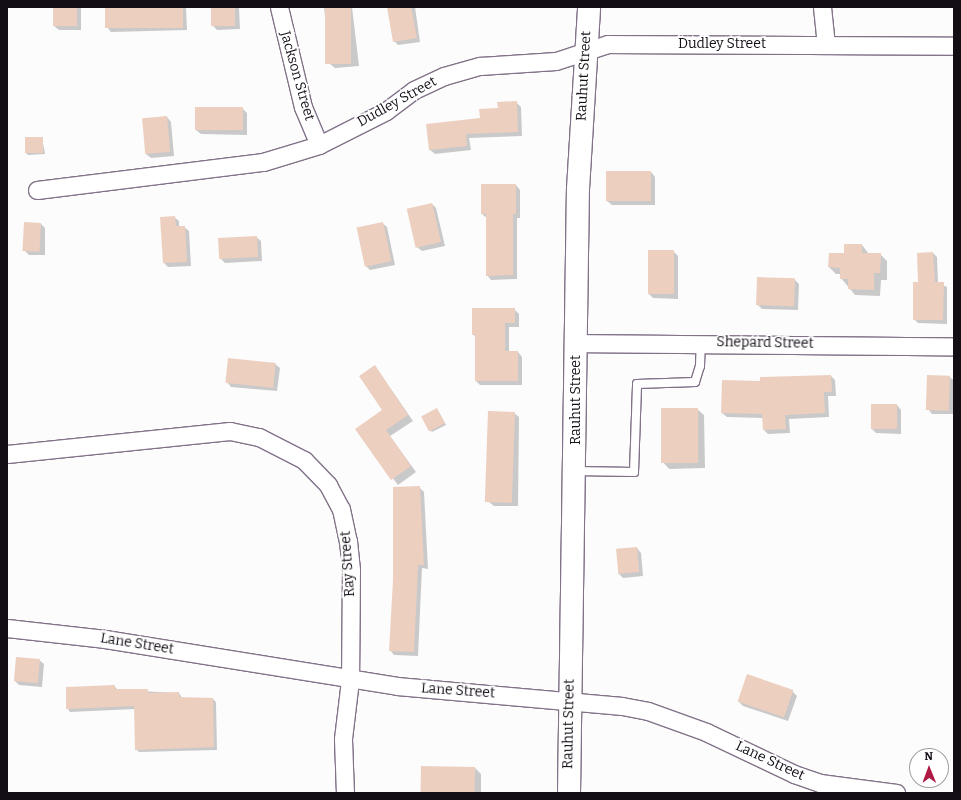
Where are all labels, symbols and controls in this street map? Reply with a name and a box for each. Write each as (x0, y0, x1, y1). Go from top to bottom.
street label: Jackson Street (276, 29, 318, 123)
street label: Rauhut Street (573, 31, 595, 121)
street label: Dudley Street (678, 36, 766, 52)
street label: Dudley Street (354, 73, 440, 131)
street label: Shepard Street (716, 334, 814, 352)
street label: Rauhut Street (568, 355, 584, 445)
street label: Ray Street (337, 531, 359, 597)
street label: Lane Street (99, 630, 175, 658)
street label: Rauhut Street (560, 679, 578, 769)
street label: Lane Street (420, 680, 496, 702)
street label: Lane Street (733, 738, 807, 784)
north arrow (909, 748, 949, 788)
text: N (924, 750, 933, 763)

